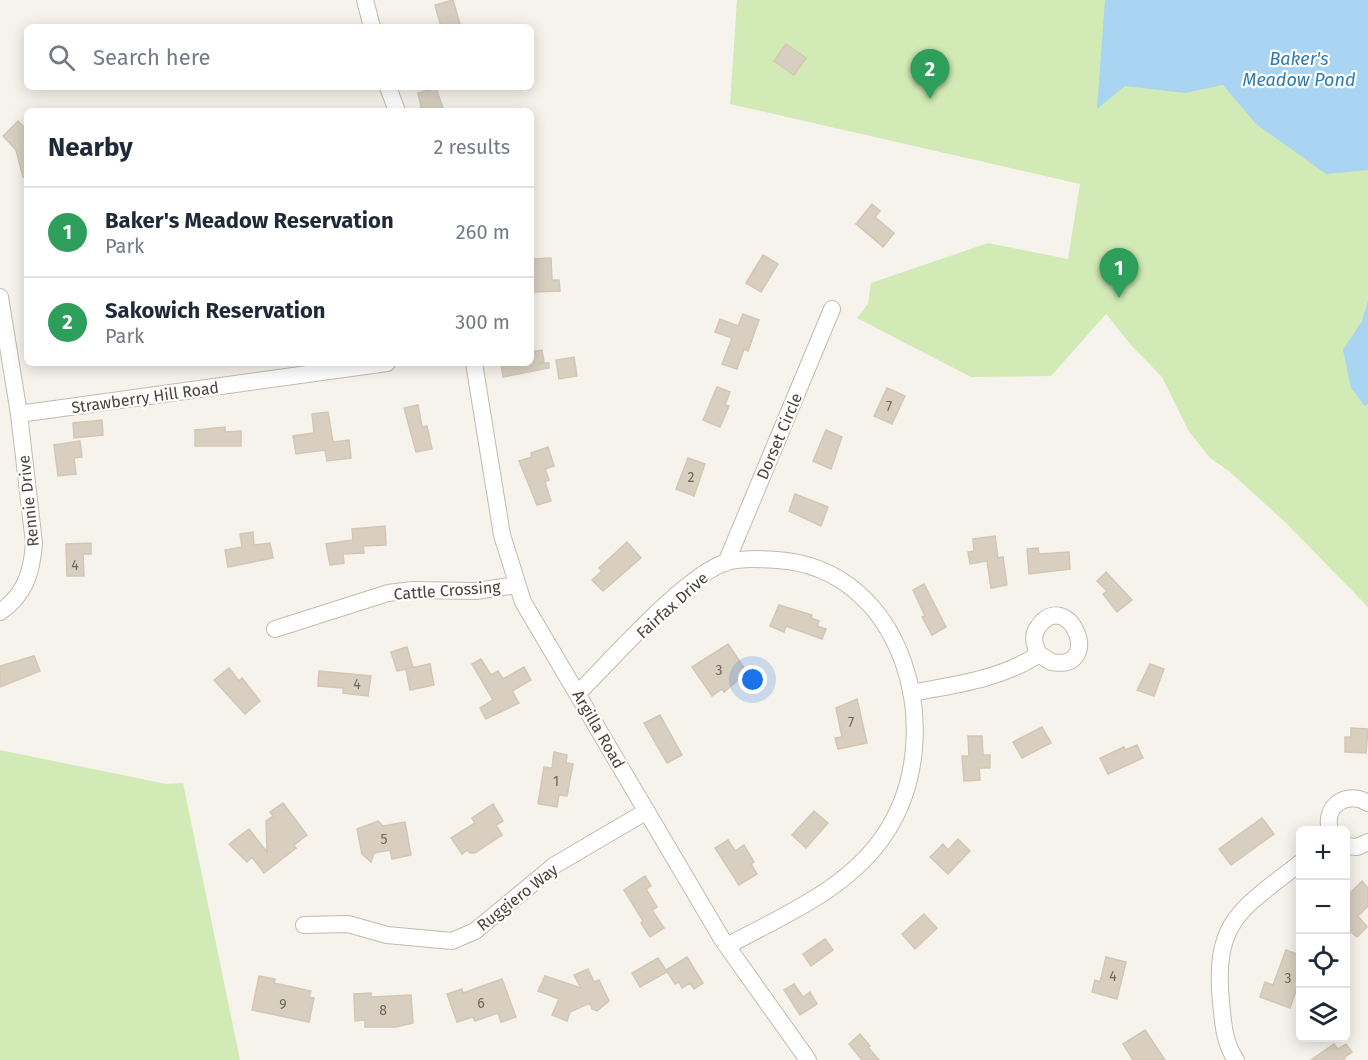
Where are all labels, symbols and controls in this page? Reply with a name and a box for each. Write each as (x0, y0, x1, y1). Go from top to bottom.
search box (24, 24, 534, 90)
icon: search (45, 41, 78, 74)
text: Search here (93, 44, 211, 71)
water label: Baker's Meadow Pond (1242, 48, 1356, 91)
pin: 2 (910, 50, 950, 99)
text: Nearby (48, 132, 133, 163)
text: 2 results (433, 135, 510, 159)
text: Baker's Meadow Reservation (105, 207, 394, 234)
text: 1 (63, 220, 72, 244)
text: 260 m (456, 220, 510, 244)
text: Park (105, 234, 144, 258)
pin: 1 (1100, 248, 1138, 298)
text: Sakowich Reservation (105, 297, 326, 324)
text: 2 (62, 310, 73, 334)
text: 300 m (455, 310, 510, 334)
text: Park (105, 324, 144, 348)
street label: Strawberry Hill Road (70, 378, 220, 417)
street label: Dorset Circle (753, 390, 806, 482)
house number: 7 (886, 398, 892, 415)
street label: Rennie Drive (14, 454, 43, 548)
house number: 2 (688, 469, 695, 486)
house number: 4 (71, 557, 79, 574)
street label: Fairfax Drive (633, 568, 712, 642)
street label: Cattle Crossing (393, 577, 502, 604)
house number: 3 (716, 662, 723, 679)
your location (738, 665, 767, 694)
house number: 4 (353, 676, 361, 693)
street label: Argilla Road (569, 687, 629, 772)
house number: 7 (848, 714, 854, 731)
house number: 1 (553, 773, 559, 790)
map controls (1296, 826, 1350, 1042)
button: + (1296, 826, 1350, 880)
house number: 5 (380, 831, 388, 848)
street label: Ruggiero Way (473, 860, 562, 935)
button: − (1296, 880, 1350, 934)
button: locate (1296, 934, 1350, 988)
house number: 4 (1109, 968, 1117, 985)
house number: 3 (1285, 970, 1292, 987)
button: layers (1296, 988, 1350, 1042)
house number: 6 (477, 995, 485, 1012)
house number: 9 (279, 996, 287, 1013)
house number: 8 (379, 1002, 387, 1019)

